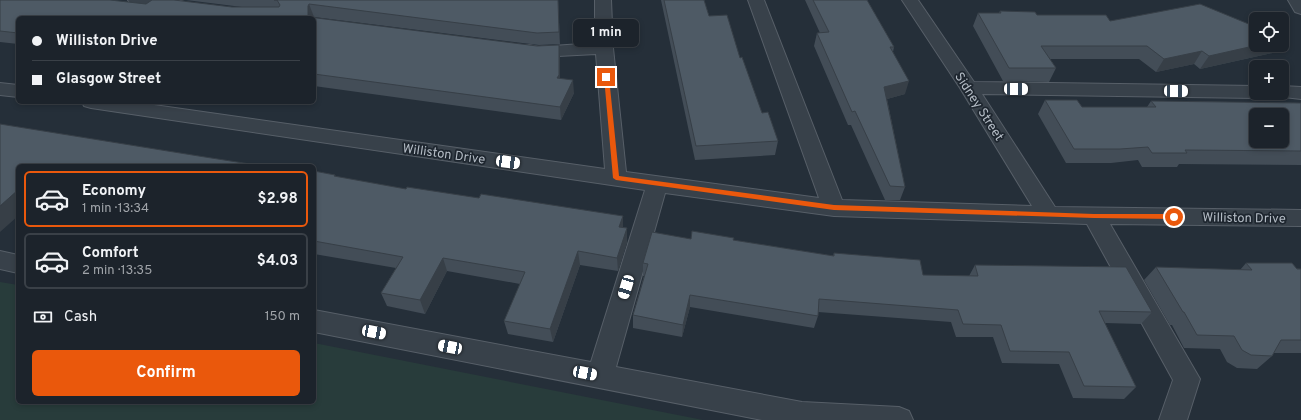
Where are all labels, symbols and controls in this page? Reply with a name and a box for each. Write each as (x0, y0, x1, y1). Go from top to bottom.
map controls (1249, 12, 1289, 148)
button: locate (1249, 12, 1289, 52)
callout: 1 min (573, 19, 639, 47)
text: 1 min (590, 25, 622, 41)
text: Williston Drive (56, 32, 158, 51)
button: + (1249, 60, 1289, 100)
route end (597, 68, 615, 86)
text: Glasgow Street (56, 70, 161, 89)
street label: Sidney Street (950, 70, 1006, 144)
car (1004, 83, 1028, 95)
car (1164, 85, 1188, 97)
button: − (1249, 108, 1289, 148)
street label: Williston Drive (401, 141, 486, 169)
car (495, 154, 521, 170)
icon: car (34, 181, 70, 217)
text: Economy (82, 182, 146, 201)
text: $2.98 (257, 190, 298, 209)
text: 1 min · 13:34 (82, 201, 149, 217)
route start (1165, 208, 1183, 226)
street label: Williston Drive (1202, 210, 1286, 228)
icon: car (34, 243, 70, 279)
text: Comfort (82, 244, 139, 263)
text: $4.03 (257, 252, 298, 271)
text: 2 min · 13:35 (82, 263, 152, 279)
car (617, 274, 635, 300)
icon: cash (32, 306, 54, 328)
text: Cash (64, 308, 97, 327)
text: 150 m (265, 309, 300, 325)
car (361, 324, 387, 340)
car (437, 339, 463, 355)
button: Confirm (32, 350, 300, 396)
car (572, 365, 598, 381)

